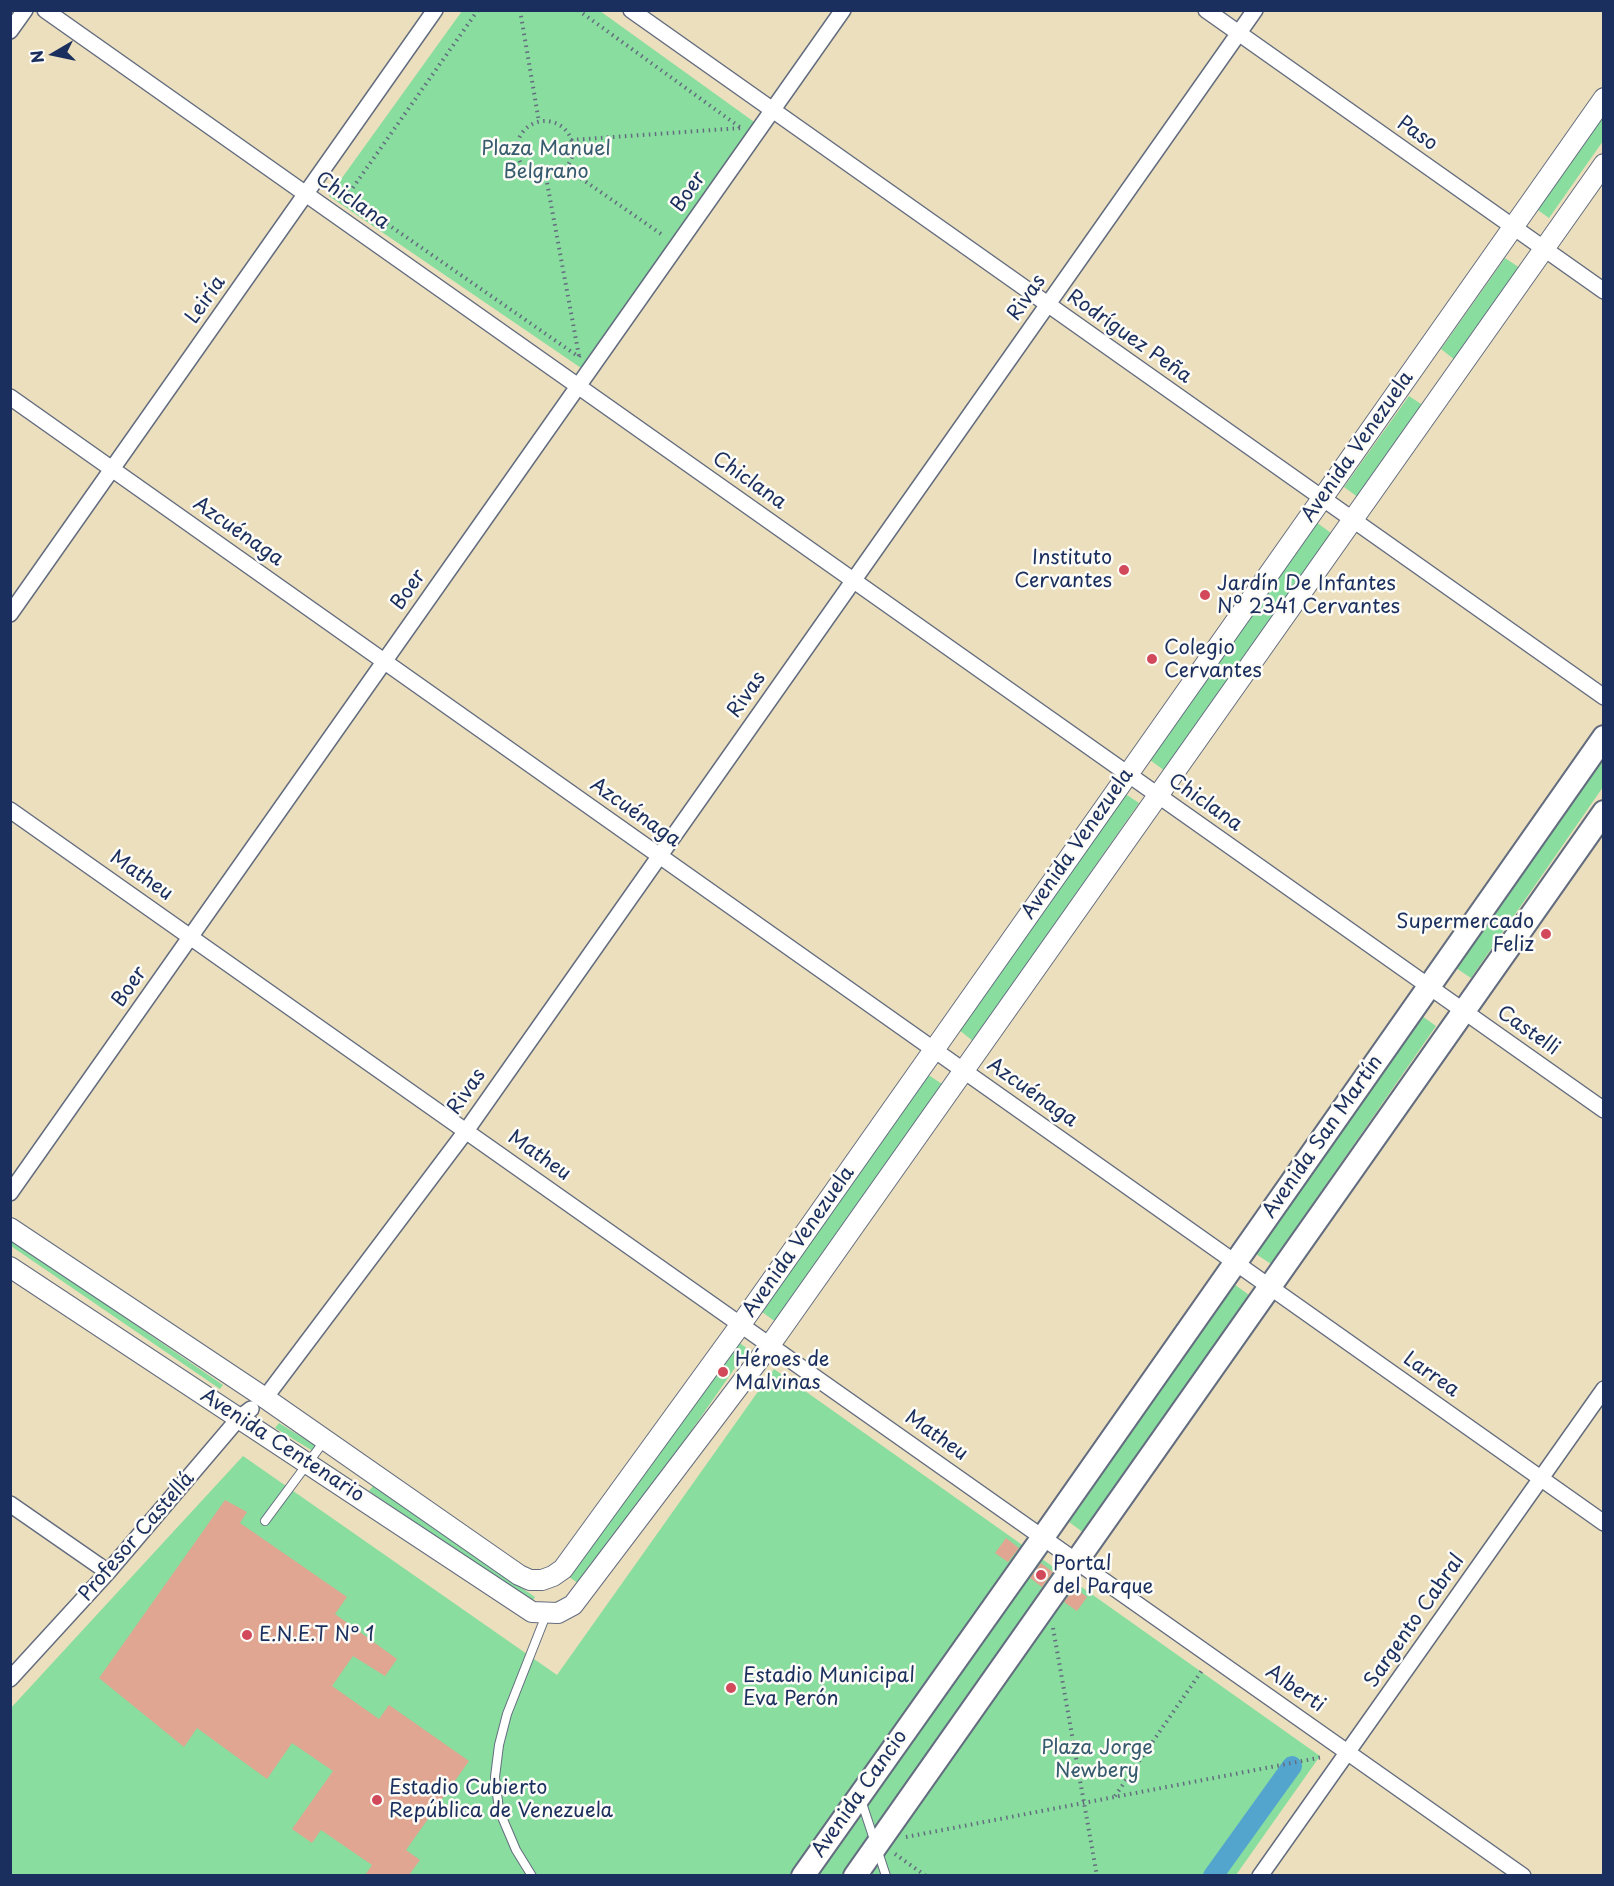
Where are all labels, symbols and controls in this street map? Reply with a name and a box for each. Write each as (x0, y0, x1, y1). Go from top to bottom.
north arrow (24, 24, 84, 84)
text: N (23, 49, 49, 65)
street label: Paso (1392, 112, 1442, 156)
park label: Plaza Manuel Belgrano (481, 137, 611, 184)
street label: Chiclana (310, 167, 394, 235)
street label: Boer (666, 167, 712, 217)
street label: Rivas (1003, 270, 1051, 326)
street label: Leiría (181, 271, 231, 329)
street label: Rodríguez Peña (1062, 285, 1196, 389)
street label: Avenida Venezuela (1297, 367, 1419, 527)
street label: Chiclana (707, 447, 791, 515)
street label: Azcuénaga (188, 492, 288, 572)
place label: Instituto Cervantes (1014, 546, 1112, 593)
marker: Instituto Cervantes (1117, 563, 1131, 577)
street label: Boer (386, 565, 432, 615)
place label: Jardín De Infantes Nº 2341 Cervantes (1217, 572, 1400, 619)
marker: Jardín De Infantes Nº 2341 Cervantes (1198, 588, 1212, 602)
place label: Colegio Cervantes (1164, 636, 1262, 683)
marker: Colegio Cervantes (1145, 652, 1159, 666)
street label: Rivas (723, 667, 771, 723)
street label: Avenida Venezuela (1017, 764, 1139, 924)
street label: Chiclana (1163, 769, 1247, 837)
street label: Azcuénaga (585, 773, 685, 853)
street label: Matheu (105, 846, 177, 906)
place label: Supermercado Feliz (1396, 910, 1534, 957)
marker: Supermercado Feliz (1539, 927, 1553, 941)
street label: Boer (107, 962, 153, 1012)
street label: Castelli (1492, 1001, 1564, 1061)
street label: Avenida San Martín (1258, 1051, 1388, 1223)
street label: Azcuénaga (982, 1053, 1082, 1133)
street label: Rivas (443, 1064, 491, 1120)
street label: Matheu (503, 1126, 575, 1186)
street label: Avenida Venezuela (738, 1162, 860, 1322)
street label: Larrea (1398, 1347, 1464, 1403)
place label: Héroes de Malvinas (735, 1348, 829, 1395)
marker: Héroes de Malvinas (716, 1365, 730, 1379)
street label: Avenida Centenario (196, 1384, 368, 1508)
street label: Matheu (900, 1406, 972, 1466)
street label: Profesor Castellá (74, 1467, 200, 1607)
street label: Sargento Cabral (1360, 1550, 1470, 1692)
place label: Portal del Parque (1053, 1552, 1153, 1599)
marker: Portal del Parque (1034, 1568, 1048, 1582)
place label: E.N.E.T N° 1 (259, 1623, 375, 1647)
marker: E.N.E.T N° 1 (240, 1628, 254, 1642)
street label: Alberti (1261, 1660, 1329, 1718)
place label: Estadio Municipal Eva Perón (743, 1664, 915, 1711)
marker: Estadio Municipal Eva Perón (724, 1681, 738, 1695)
street label: Avenida Cancio (807, 1726, 913, 1862)
park label: Plaza Jorge Newbery (1041, 1736, 1153, 1783)
place label: Estadio Cubierto República de Venezuela (389, 1776, 613, 1823)
marker: Estadio Cubierto República de Venezuela (370, 1793, 384, 1807)

